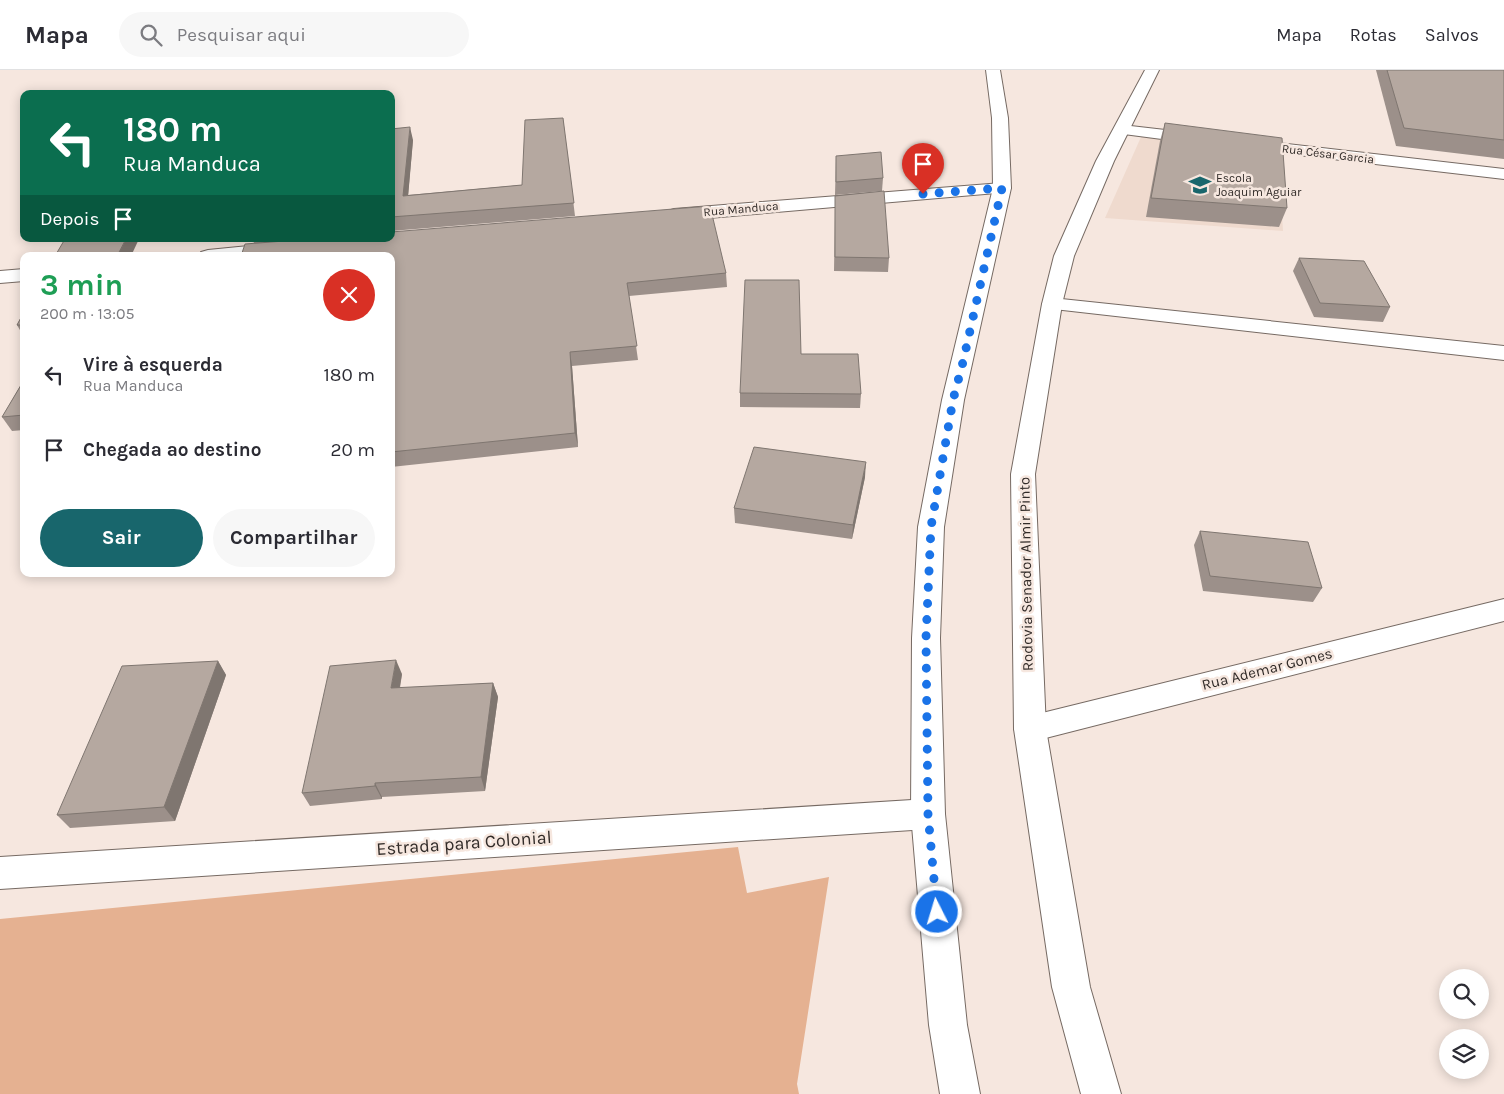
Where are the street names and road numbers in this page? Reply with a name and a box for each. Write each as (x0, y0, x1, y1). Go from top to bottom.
street label: Rua César Garcia (1281, 141, 1375, 167)
street label: Rua Manduca (703, 199, 779, 219)
street label: Rodovia Senador Almir Pinto (1015, 477, 1037, 671)
street label: Rua Ademar Gomes (1200, 644, 1334, 694)
street label: Estrada para Colonial (376, 826, 552, 860)

